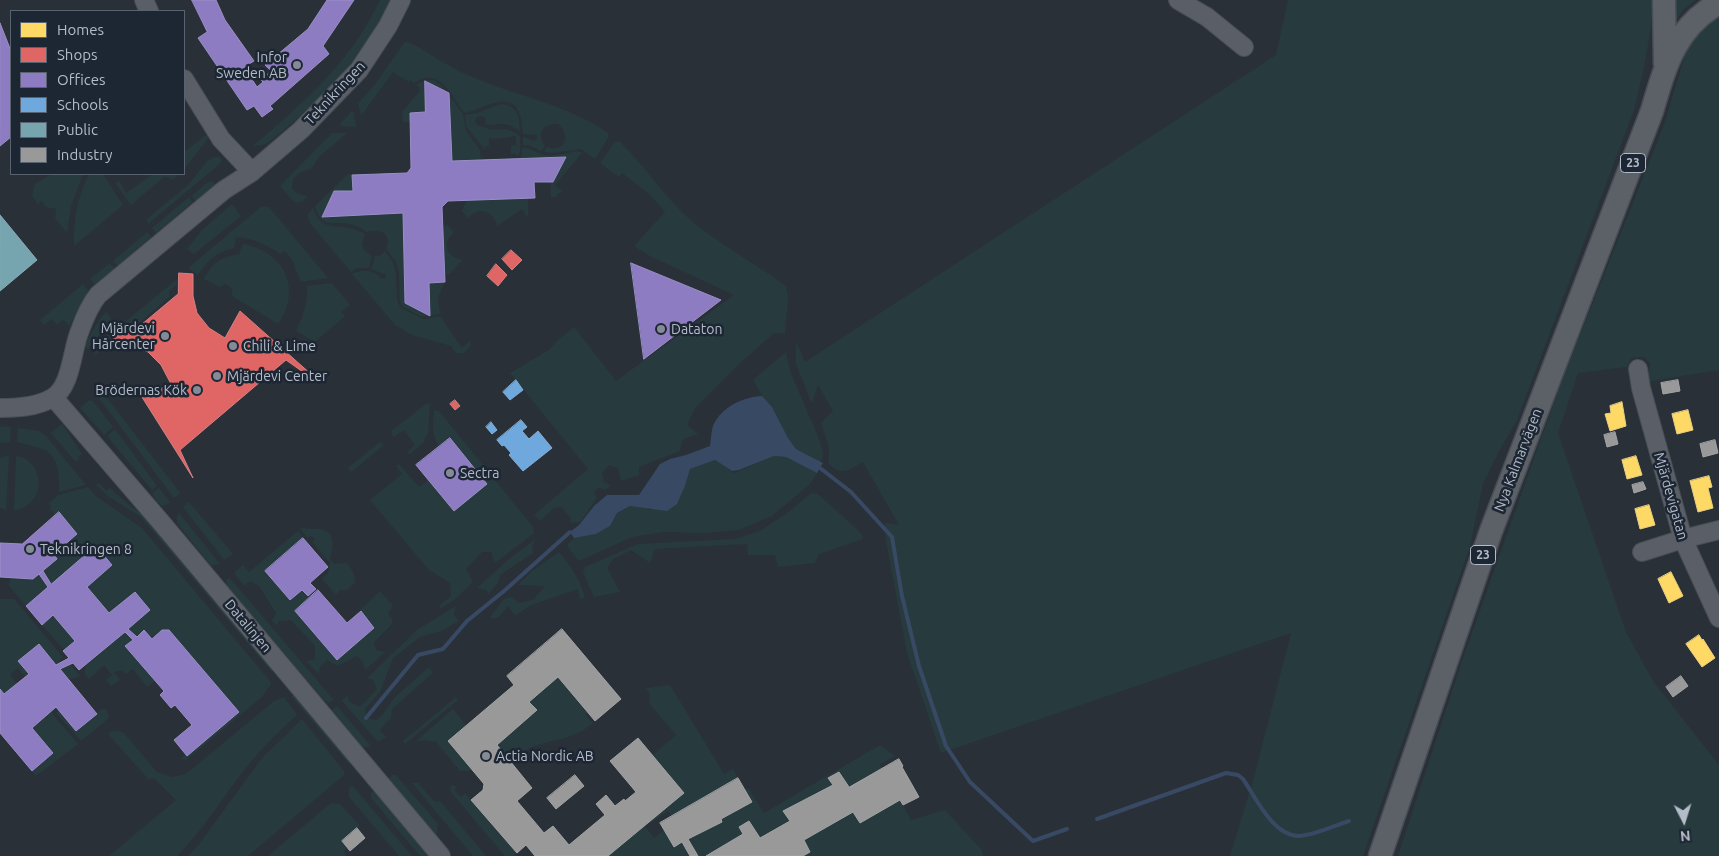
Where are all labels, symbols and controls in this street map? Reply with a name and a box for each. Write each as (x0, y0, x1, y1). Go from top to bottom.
legend (10, 10, 185, 175)
text: Homes (57, 21, 104, 38)
text: Shops (57, 46, 98, 63)
place label: Infor Sweden AB (216, 49, 287, 82)
street label: Teknikringen (301, 58, 369, 128)
marker: Infor Sweden AB (291, 59, 303, 71)
text: Offices (57, 71, 105, 88)
text: Schools (57, 96, 108, 113)
text: Public (57, 121, 98, 138)
text: Industry (57, 146, 112, 163)
road number: 23 (1620, 154, 1646, 172)
place label: Mjärdevi Hårcenter (92, 320, 155, 352)
place label: Dataton (671, 321, 722, 337)
marker: Dataton (655, 323, 667, 335)
marker: Mjärdevi Hårcenter (159, 330, 171, 342)
place label: Chili & Lime (243, 338, 316, 354)
marker: Chili & Lime (227, 340, 239, 352)
place label: Mjärdevi Center (227, 368, 327, 384)
marker: Mjärdevi Center (211, 370, 223, 382)
place label: Brödernas Kök (95, 382, 187, 398)
marker: Brödernas Kök (191, 384, 203, 396)
street label: Nya Kalmarvägen (1491, 406, 1545, 514)
street label: Mjärdevigatan (1651, 450, 1691, 542)
place label: Sectra (460, 465, 500, 481)
marker: Sectra (444, 467, 456, 479)
place label: Teknikringen 8 (40, 541, 132, 557)
marker: Teknikringen 8 (24, 543, 36, 555)
road number: 23 (1470, 546, 1496, 564)
street label: Datalinjen (221, 596, 275, 656)
place label: Actia Nordic AB (496, 748, 594, 764)
marker: Actia Nordic AB (480, 750, 492, 762)
north arrow (1659, 796, 1709, 846)
text: N (1679, 828, 1691, 844)

